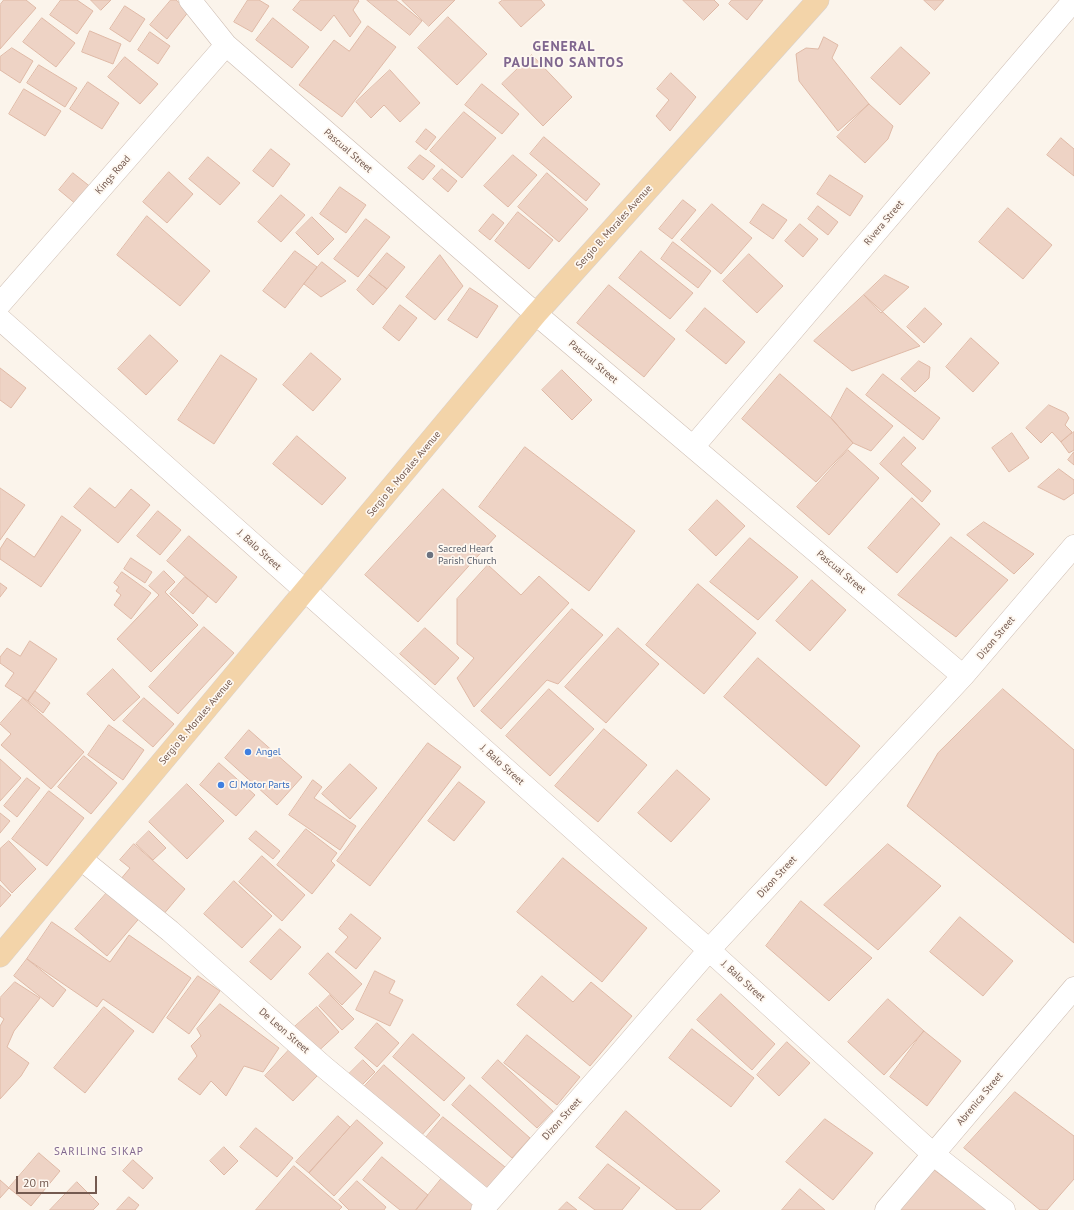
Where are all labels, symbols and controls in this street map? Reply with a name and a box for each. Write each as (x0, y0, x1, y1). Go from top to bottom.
district label: GENERAL PAULINO SANTOS (504, 39, 624, 72)
street label: Pascual Street (321, 127, 375, 175)
street label: Kings Road (93, 153, 133, 197)
street label: Sergio B. Morales Avenue (573, 183, 655, 271)
street label: Rivera Street (862, 198, 906, 248)
street label: Pascual Street (566, 338, 620, 386)
street label: Sergio B. Morales Avenue (365, 429, 443, 519)
street label: J. Balo Street (235, 527, 283, 573)
place label: Sacred Heart Parish Church (438, 543, 497, 566)
street label: Pascual Street (814, 548, 868, 596)
marker: Sacred Heart Parish Church (425, 550, 435, 560)
street label: Dizon Street (975, 614, 1017, 662)
street label: Sergio B. Morales Avenue (157, 677, 235, 767)
street label: J. Balo Street (478, 742, 526, 788)
place label: Angel (256, 746, 281, 758)
marker: Angel (243, 747, 253, 757)
place label: CJ Motor Parts (229, 779, 290, 791)
marker: CJ Motor Parts (216, 780, 226, 790)
street label: Dizon Street (755, 854, 799, 900)
street label: J. Balo Street (719, 958, 767, 1004)
street label: De Leon Street (256, 1006, 312, 1056)
street label: Abrenica Street (954, 1070, 1006, 1128)
street label: Dizon Street (540, 1095, 584, 1143)
district label: SARILING SIKAP (54, 1145, 144, 1159)
scale bar (18, 1168, 99, 1194)
text: 20 m (23, 1175, 49, 1190)

